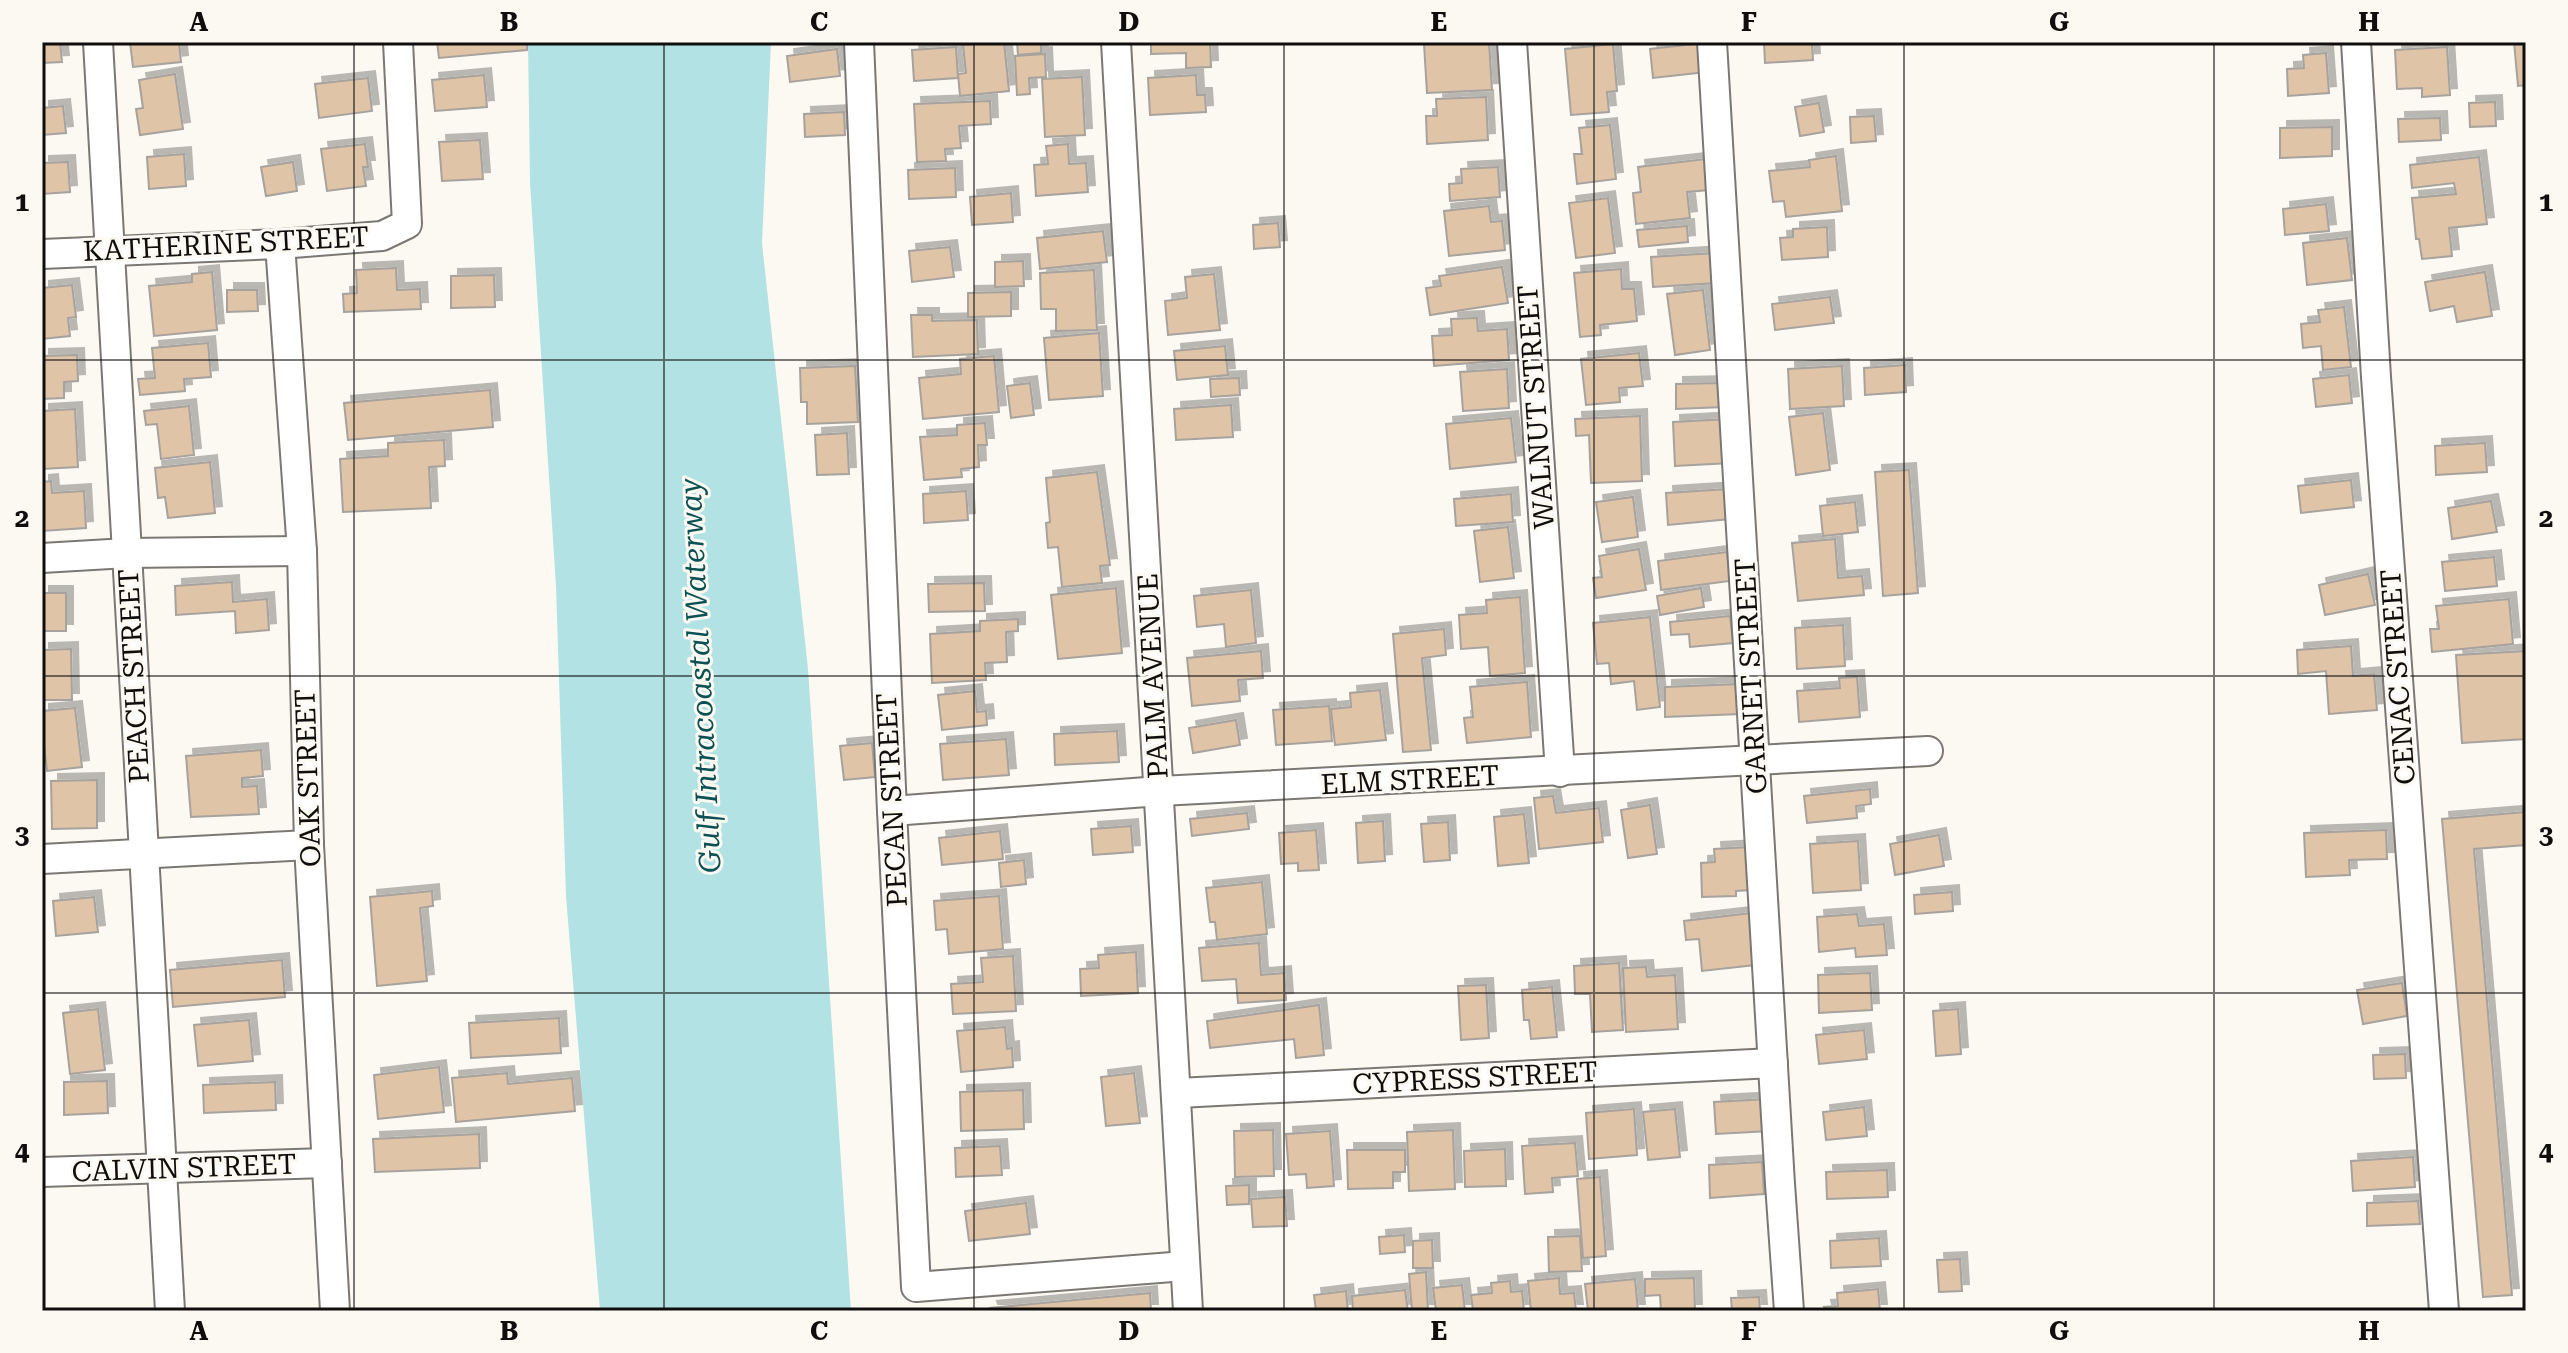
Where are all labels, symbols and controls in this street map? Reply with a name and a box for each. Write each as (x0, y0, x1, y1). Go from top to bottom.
text: A (190, 7, 209, 37)
text: B (500, 7, 518, 37)
text: C (810, 7, 828, 37)
text: D (1119, 7, 1139, 37)
text: E (1431, 7, 1447, 37)
text: F (1741, 7, 1757, 37)
text: G (2049, 7, 2069, 37)
text: H (2358, 7, 2380, 37)
text: 1 (15, 187, 29, 217)
text: 1 (2539, 187, 2553, 217)
street label: KATHERINE STREET (82, 220, 370, 268)
street label: WALNUT STREET (1511, 284, 1561, 530)
water label: Gulf Intracoastal Waterway (672, 477, 728, 874)
text: 2 (15, 503, 29, 533)
text: 2 (2539, 503, 2553, 533)
street label: GARNET STREET (1728, 557, 1774, 795)
street label: PEACH STREET (112, 568, 156, 784)
street label: CENAC STREET (2374, 568, 2422, 786)
street label: PALM AVENUE (1131, 572, 1175, 780)
street label: OAK STREET (288, 688, 328, 868)
street label: PECAN STREET (870, 692, 914, 908)
street label: ELM STREET (1320, 759, 1500, 801)
text: 3 (15, 820, 29, 850)
text: 3 (2539, 820, 2553, 850)
street label: CYPRESS STREET (1351, 1055, 1599, 1101)
text: 4 (15, 1136, 30, 1166)
text: 4 (2539, 1136, 2554, 1166)
street label: CALVIN STREET (71, 1148, 297, 1188)
text: A (190, 1316, 209, 1346)
text: B (500, 1316, 518, 1346)
text: C (810, 1316, 828, 1346)
text: D (1119, 1316, 1139, 1346)
text: E (1431, 1316, 1447, 1346)
text: F (1741, 1316, 1757, 1346)
text: G (2049, 1316, 2069, 1346)
text: H (2358, 1316, 2380, 1346)

